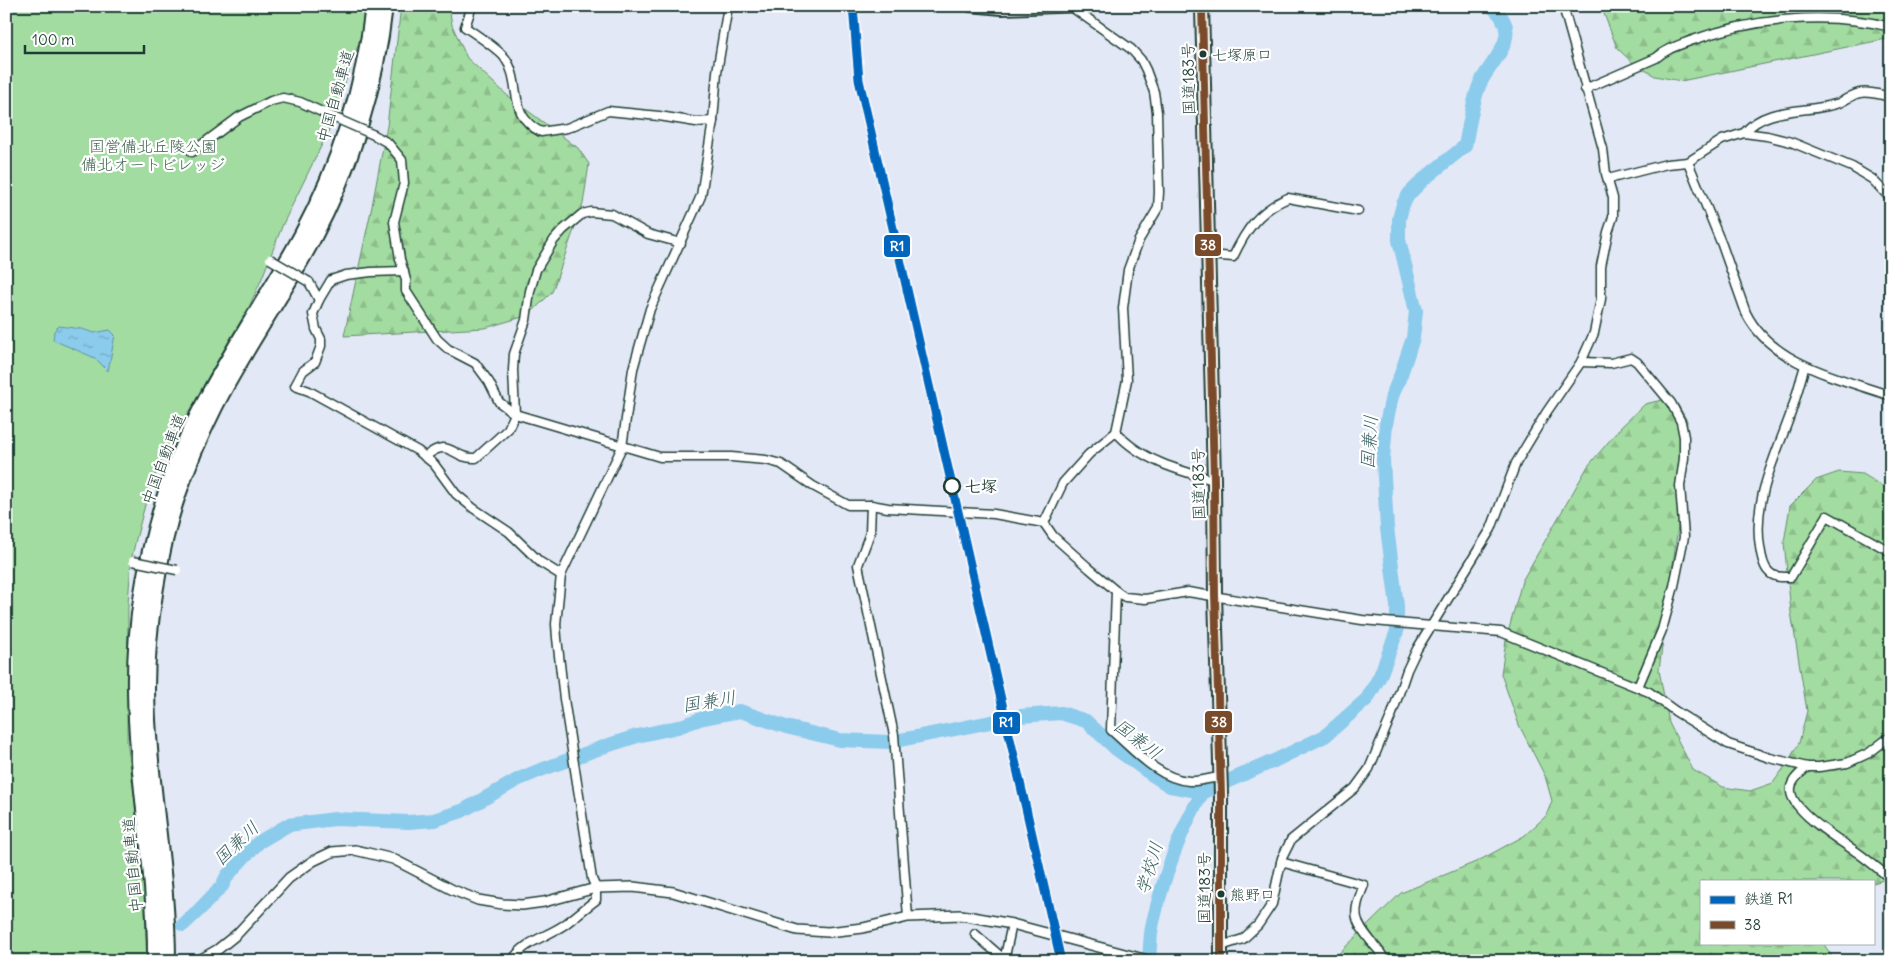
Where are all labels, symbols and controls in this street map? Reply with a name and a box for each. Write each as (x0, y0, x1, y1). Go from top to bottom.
scale bar (25, 22, 144, 54)
text: 100 m (32, 30, 74, 49)
street label: 国道183号 (1177, 43, 1199, 115)
place label: 七塚原口 (1212, 45, 1272, 64)
street label: 中国自動車道 (312, 47, 358, 145)
marker: 七塚原口 (1198, 49, 1208, 59)
park label: 国営備北丘陵公園 備北オートビレッジ (81, 136, 225, 174)
line badge: 38 (1194, 233, 1222, 257)
line badge: R1 (883, 234, 911, 258)
text: 38 (1200, 236, 1216, 254)
text: R1 (890, 237, 904, 255)
street label: 中国自動車道 (136, 411, 190, 507)
water label: 国兼川 (1356, 414, 1382, 470)
street label: 国道183号 (1187, 448, 1209, 520)
place label: 七塚 (965, 476, 997, 496)
marker: 七塚 (943, 477, 961, 495)
water label: 国兼川 (681, 685, 737, 717)
line badge: 38 (1204, 710, 1233, 734)
line badge: R1 (992, 711, 1021, 735)
text: R1 (999, 713, 1013, 731)
text: 38 (1211, 713, 1227, 731)
water label: 国兼川 (1110, 714, 1166, 764)
street label: 中国自動車道 (118, 816, 146, 914)
water label: 国兼川 (208, 816, 264, 870)
water label: 学校川 (1130, 839, 1168, 897)
street label: 国道183号 (1194, 852, 1214, 924)
legend (1700, 880, 1874, 944)
place label: 熊野口 (1230, 885, 1275, 904)
marker: 熊野口 (1216, 889, 1226, 899)
text: 鉄道 R1 (1744, 889, 1793, 908)
text: 38 (1744, 915, 1761, 934)

